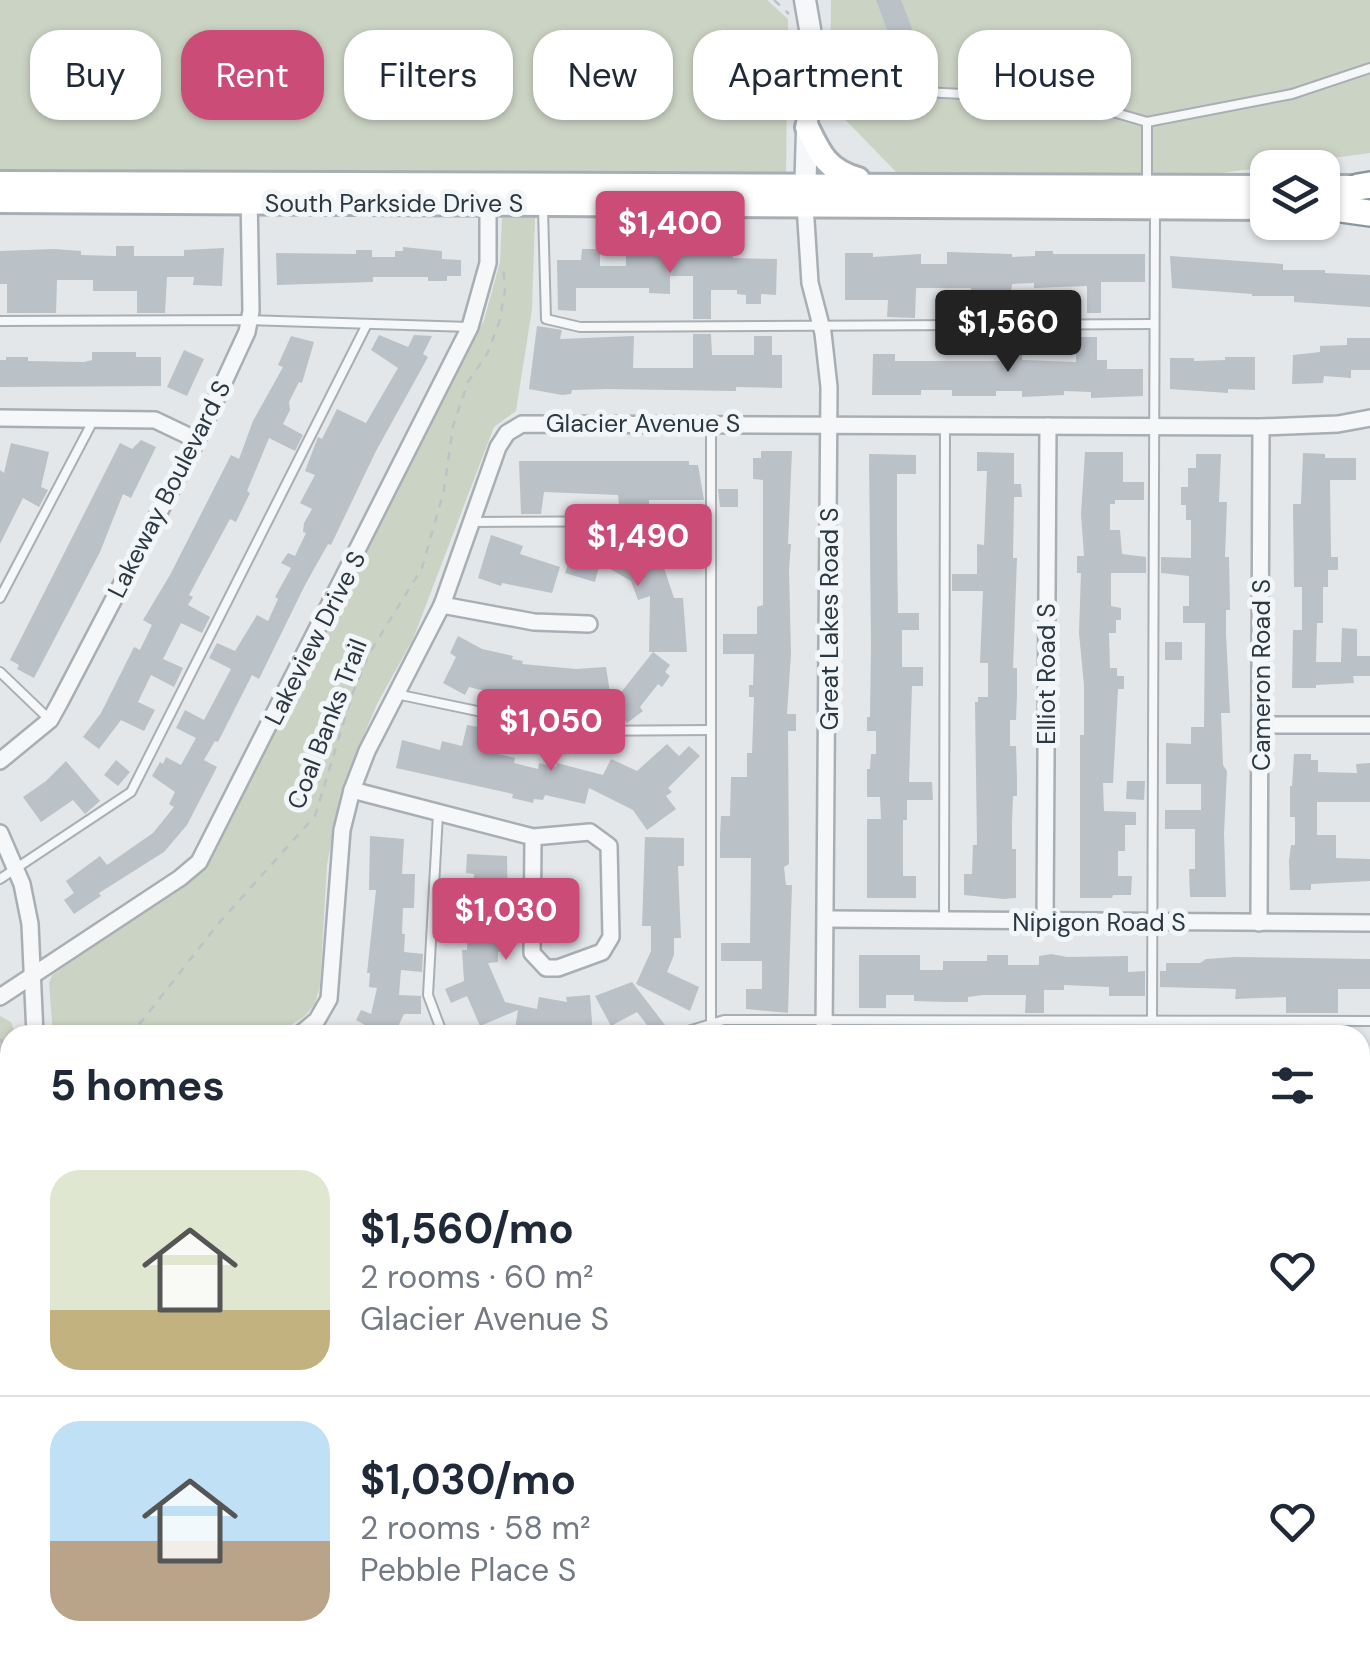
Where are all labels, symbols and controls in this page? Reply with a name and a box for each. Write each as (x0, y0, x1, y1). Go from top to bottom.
chip: Buy (30, 30, 161, 120)
chip: Rent (181, 30, 324, 120)
chip: Filters (344, 30, 513, 120)
chip: New (533, 30, 673, 120)
chip: Apartment (693, 30, 938, 120)
chip: House (958, 30, 1131, 120)
map controls (1250, 150, 1340, 240)
button: layers (1250, 150, 1340, 240)
street label: South Parkside Drive S (265, 187, 523, 220)
pin: $1,400 (589, 191, 751, 276)
text: $1,400 (618, 202, 722, 244)
pin: $1,560 (927, 290, 1089, 375)
text: $1,560 (957, 301, 1059, 343)
street label: Lakeway Boulevard S (100, 375, 238, 603)
street label: Glacier Avenue S (546, 407, 740, 440)
pin: $1,490 (557, 504, 719, 589)
street label: Great Lakes Road S (813, 508, 846, 730)
text: $1,490 (587, 515, 689, 557)
street label: Lakeview Drive S (257, 545, 373, 731)
street label: Cameron Road S (1245, 579, 1278, 771)
street label: Elliot Road S (1030, 603, 1063, 745)
street label: Coal Banks Trail (279, 634, 375, 814)
pin: $1,050 (470, 689, 632, 774)
text: $1,050 (499, 700, 603, 742)
pin: $1,030 (425, 878, 587, 963)
text: $1,030 (454, 889, 558, 931)
street label: Nipigon Road S (1012, 906, 1186, 939)
text: 5 homes (50, 1058, 225, 1113)
icon: filters (1265, 1058, 1320, 1113)
text: $1,560/mo (360, 1201, 574, 1256)
icon: home (130, 1210, 250, 1330)
icon: heart (1265, 1243, 1320, 1298)
text: 2 rooms · 60 m² (360, 1256, 594, 1298)
text: Glacier Avenue S (360, 1298, 609, 1340)
text: $1,030/mo (360, 1452, 576, 1507)
icon: home (130, 1461, 250, 1581)
icon: heart (1265, 1494, 1320, 1549)
text: 2 rooms · 58 m² (360, 1507, 591, 1549)
text: Pebble Place S (360, 1549, 576, 1591)

